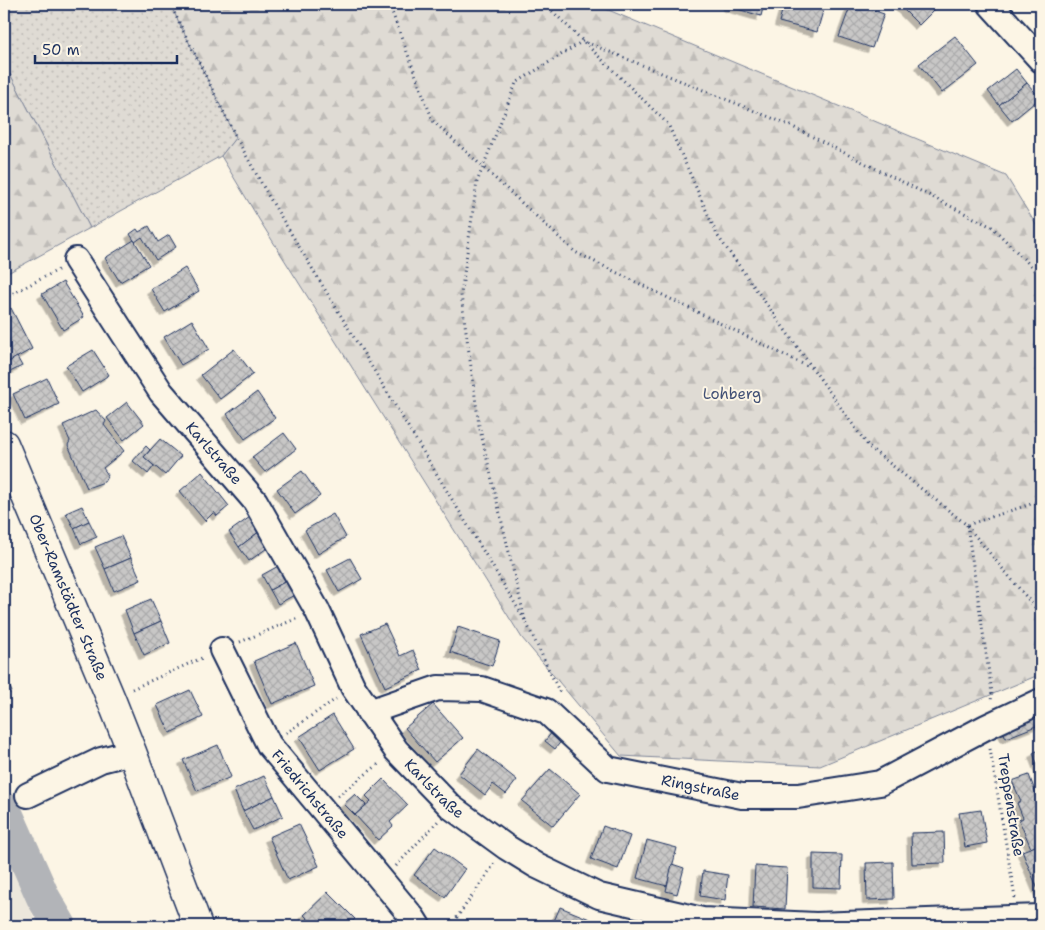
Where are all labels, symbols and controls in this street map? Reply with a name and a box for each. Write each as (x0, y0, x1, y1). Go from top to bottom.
scale bar (35, 32, 178, 64)
text: 50 m (42, 40, 80, 60)
park label: Lohberg (703, 384, 761, 404)
street label: Karlstraße (181, 418, 247, 489)
street label: Ober-Ramstädter Straße (24, 511, 112, 684)
street label: Friedrichstraße (267, 745, 353, 843)
street label: Treppenstraße (993, 752, 1029, 858)
street label: Karlstraße (400, 754, 468, 823)
street label: Ringstraße (659, 770, 742, 805)

